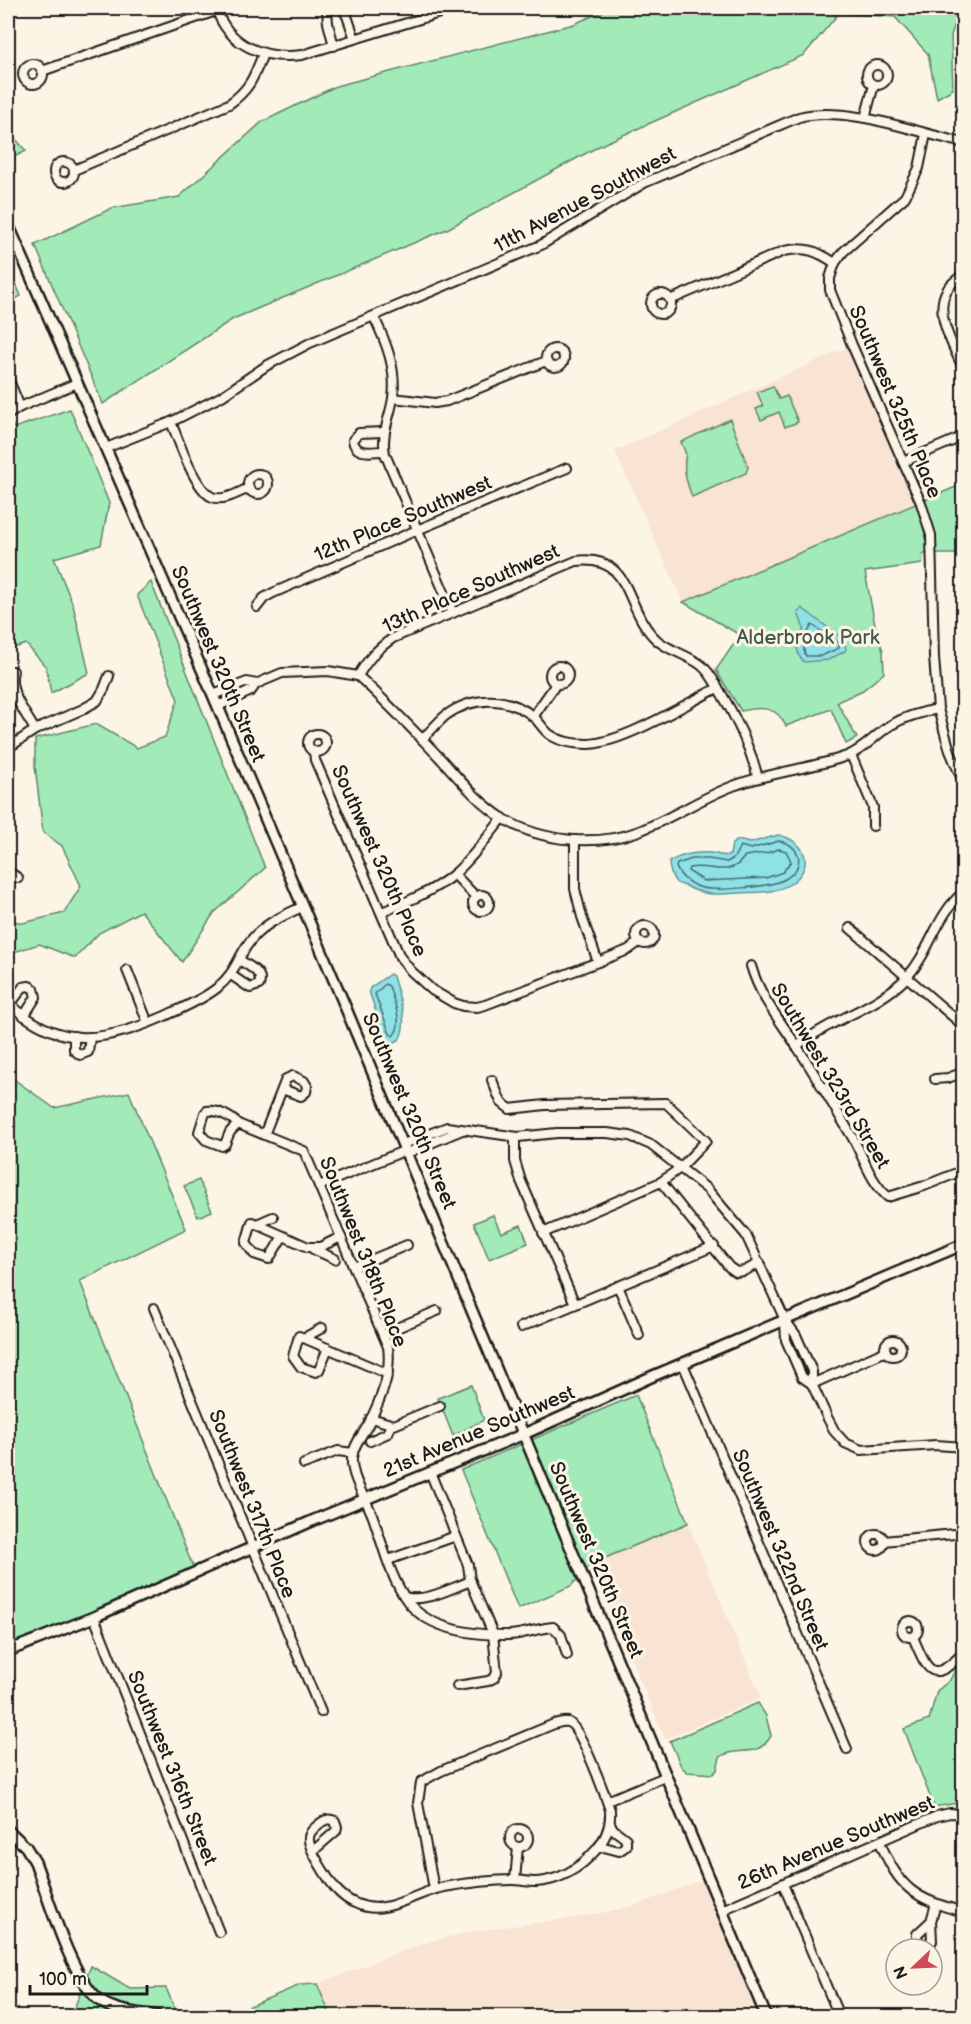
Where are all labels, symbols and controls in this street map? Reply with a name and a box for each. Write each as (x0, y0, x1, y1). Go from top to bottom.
street label: 11th Avenue Southwest (490, 142, 680, 258)
street label: Southwest 325th Place (844, 302, 947, 502)
street label: 12th Place Southwest (311, 471, 495, 567)
street label: 13th Place Southwest (379, 539, 563, 639)
street label: Southwest 320th Street (166, 562, 270, 766)
park label: Alderbrook Park (736, 626, 880, 650)
street label: Southwest 320th Place (326, 761, 432, 961)
street label: Southwest 323rd Street (765, 979, 895, 1173)
street label: Southwest 320th Street (357, 1009, 461, 1213)
street label: Southwest 318th Place (314, 1153, 412, 1351)
street label: 21st Avenue Southwest (380, 1381, 578, 1483)
street label: Southwest 317th Place (203, 1406, 301, 1602)
street label: Southwest 322nd Street (727, 1446, 833, 1654)
street label: Southwest 320th Street (544, 1458, 648, 1662)
street label: Southwest 316th Street (122, 1667, 222, 1869)
street label: 26th Avenue Southwest (734, 1791, 938, 1895)
north arrow (884, 1937, 944, 1997)
scale bar (30, 1958, 147, 1996)
text: N (890, 1963, 913, 1982)
text: 100 m (39, 1969, 87, 1990)

